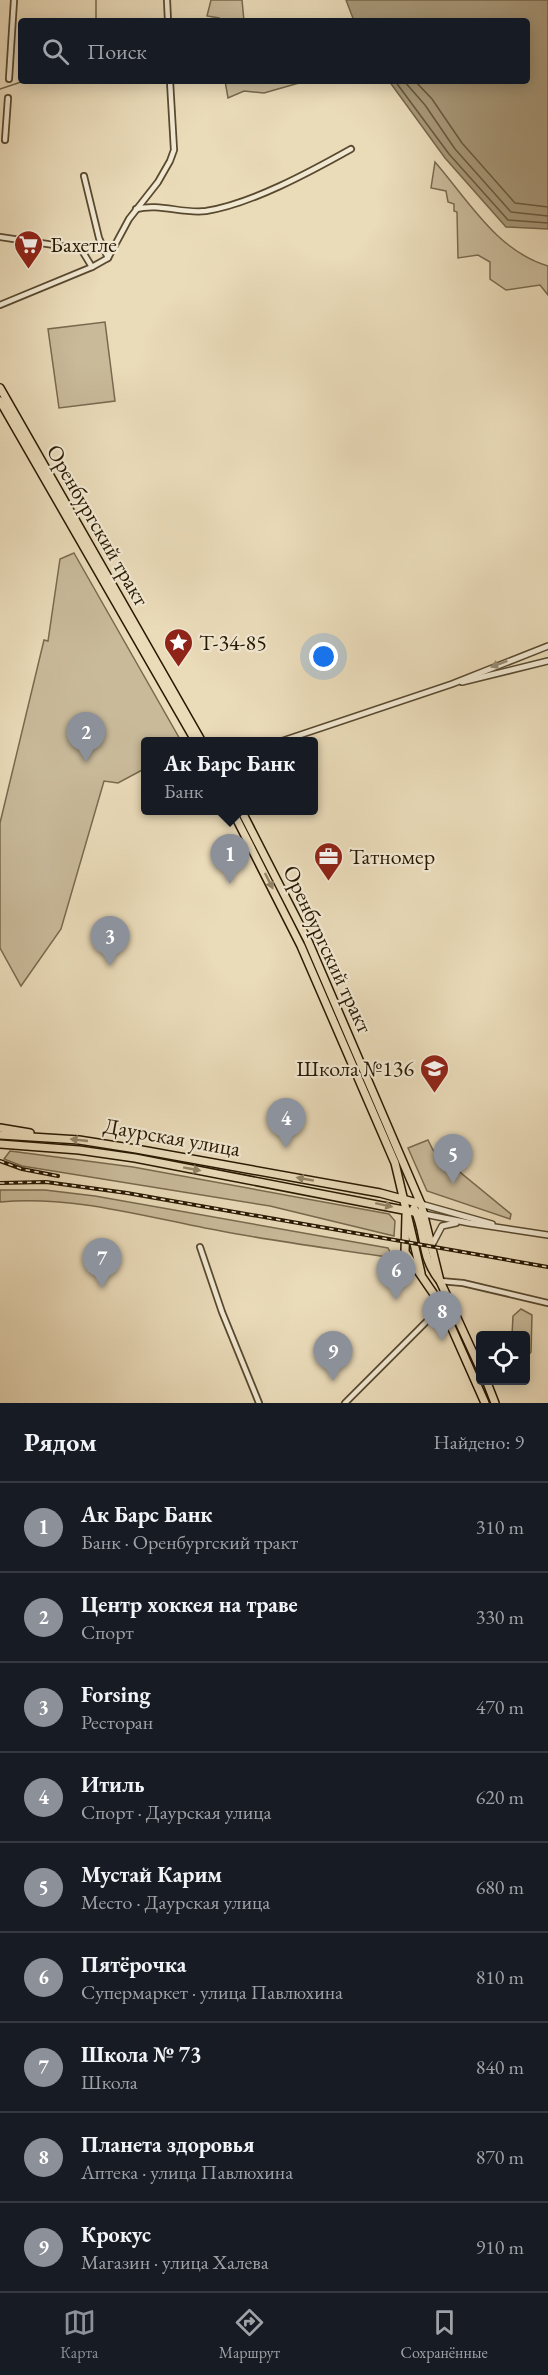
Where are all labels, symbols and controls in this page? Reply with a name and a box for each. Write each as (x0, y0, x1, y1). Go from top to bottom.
search box (18, 18, 530, 84)
icon: search (39, 35, 72, 68)
text: Поиск (87, 37, 147, 66)
supermarket icon: Бахетле (13, 228, 45, 270)
place label: Бахетле (50, 230, 117, 259)
street label: Оренбургский тракт (40, 439, 156, 611)
place icon: T-34-85 (162, 626, 194, 668)
place label: T-34-85 (199, 628, 267, 657)
your location (309, 642, 338, 671)
one-way arrow (490, 659, 508, 669)
pin: 2 (66, 712, 106, 762)
popup (141, 737, 318, 815)
text: Ак Барс Банк (164, 749, 295, 778)
text: Банк (164, 778, 203, 804)
pin: 1 (210, 834, 250, 884)
office icon: Татномер (312, 840, 344, 882)
place label: Татномер (349, 842, 435, 871)
street label: Оренбургский тракт (276, 860, 380, 1038)
one-way arrow (263, 872, 273, 890)
pin: 3 (90, 916, 130, 966)
school or university icon: Школа №136 (419, 1052, 451, 1094)
place label: Школа №136 (296, 1054, 414, 1083)
pin: 4 (266, 1098, 306, 1148)
street label: Даурская улица (101, 1111, 243, 1163)
pin: 5 (434, 1134, 472, 1184)
one-way arrow (69, 1135, 88, 1145)
one-way arrow (183, 1165, 202, 1174)
one-way arrow (295, 1174, 314, 1183)
one-way arrow (375, 1201, 394, 1210)
pin: 7 (82, 1238, 122, 1288)
pin: 6 (376, 1250, 416, 1300)
pin: 8 (422, 1292, 462, 1341)
map controls (476, 1331, 530, 1385)
button: locate (476, 1331, 530, 1385)
pin: 9 (314, 1332, 352, 1381)
text: Рядом (24, 1425, 97, 1459)
text: Найдено: 9 (433, 1429, 524, 1455)
text: Ак Барс Банк (81, 1500, 213, 1529)
text: 1 (38, 1514, 49, 1540)
text: 310 m (476, 1514, 524, 1540)
text: Банк · Оренбургский тракт (81, 1529, 298, 1555)
text: Центр хоккея на траве (81, 1590, 298, 1619)
text: 2 (38, 1604, 49, 1630)
text: 330 m (476, 1604, 524, 1630)
text: Спорт (81, 1619, 134, 1645)
text: Forsing (81, 1680, 150, 1709)
text: 3 (38, 1694, 49, 1720)
text: 470 m (476, 1694, 524, 1720)
text: Ресторан (81, 1709, 153, 1735)
text: Итиль (81, 1770, 144, 1799)
text: 4 (38, 1784, 49, 1810)
text: 620 m (476, 1784, 524, 1810)
text: Спорт · Даурская улица (81, 1799, 271, 1825)
text: Мустай Карим (81, 1860, 222, 1889)
text: 5 (38, 1874, 49, 1900)
text: 680 m (476, 1874, 524, 1900)
text: Место · Даурская улица (81, 1889, 270, 1915)
text: Пятёрочка (81, 1950, 186, 1979)
text: 6 (38, 1964, 49, 1990)
text: 810 m (476, 1964, 524, 1990)
text: Супермаркет · улица Павлюхина (81, 1979, 343, 2005)
text: Школа № 73 (81, 2040, 202, 2069)
text: 7 (38, 2054, 49, 2080)
text: 840 m (476, 2054, 524, 2080)
text: Школа (81, 2069, 138, 2095)
text: Планета здоровья (81, 2130, 255, 2159)
text: 8 (38, 2144, 49, 2170)
text: 870 m (476, 2144, 524, 2170)
text: Аптека · улица Павлюхина (81, 2159, 293, 2185)
text: Крокус (81, 2220, 151, 2249)
text: 9 (38, 2234, 49, 2260)
text: 910 m (476, 2234, 524, 2260)
text: Магазин · улица Халева (81, 2249, 269, 2275)
tab: Карта (60, 2306, 98, 2363)
tab: Маршрут (219, 2306, 280, 2363)
tab: Сохранённые (401, 2306, 488, 2363)

